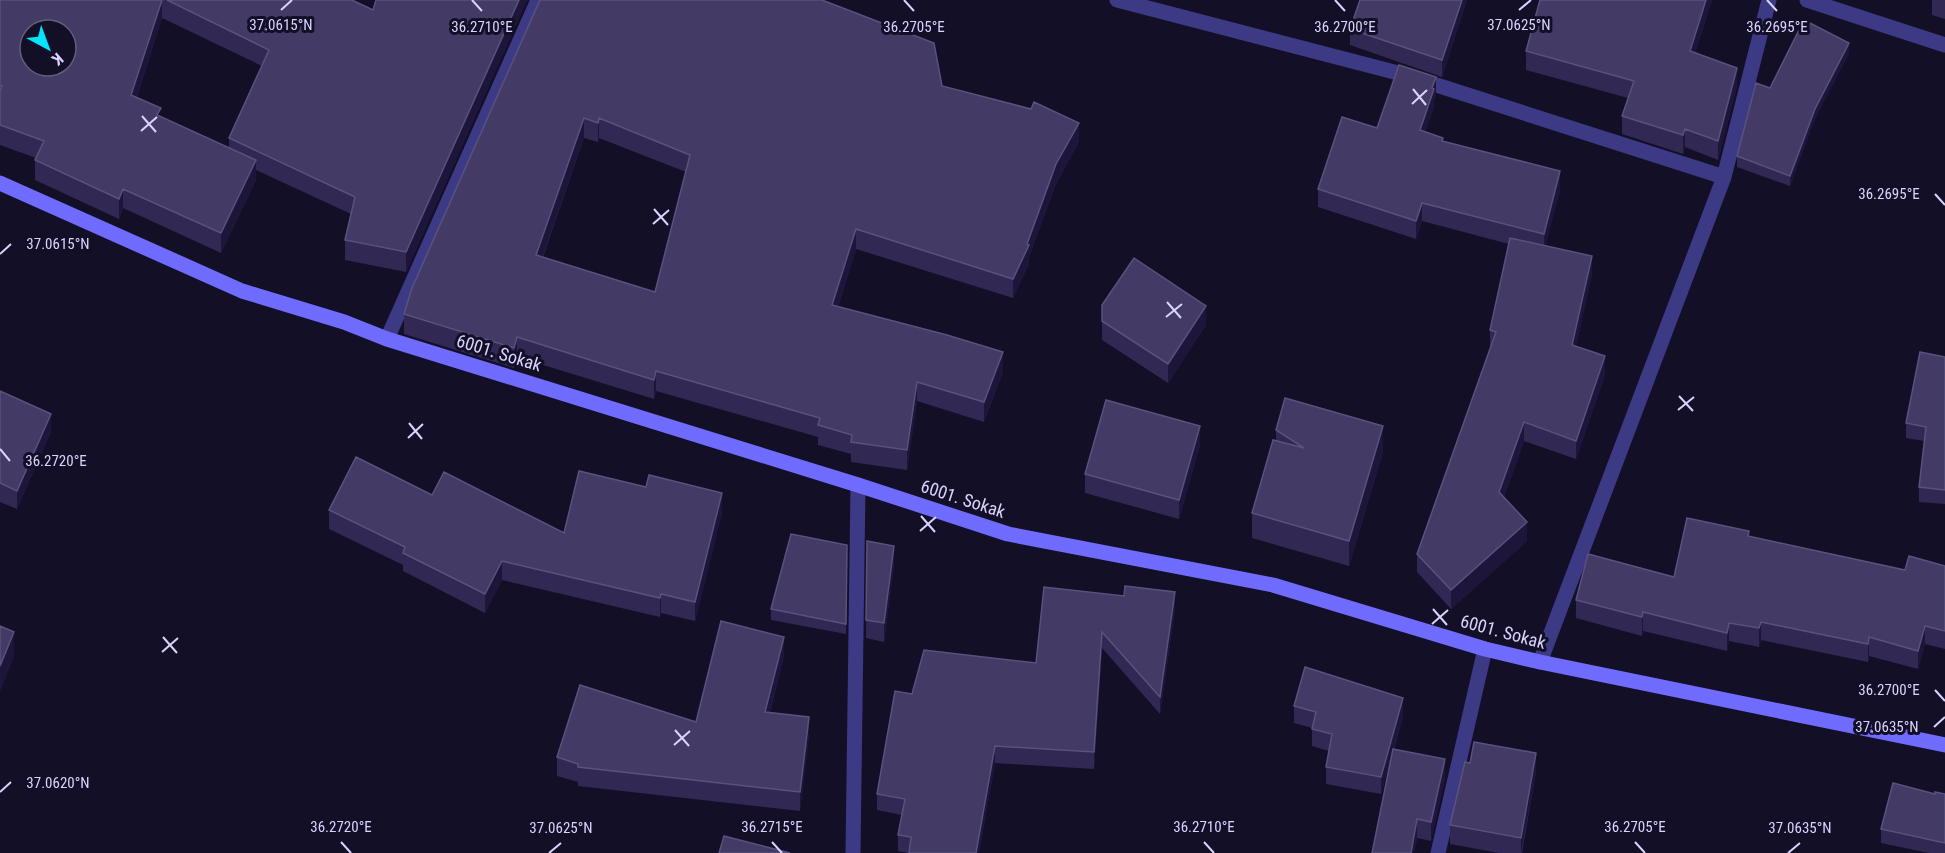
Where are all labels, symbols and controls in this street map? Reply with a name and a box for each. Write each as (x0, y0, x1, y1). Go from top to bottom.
text: 37.0615°N (249, 16, 313, 34)
text: 37.0625°N (1487, 16, 1551, 34)
north arrow (18, 18, 78, 78)
text: 36.2710°E (451, 18, 513, 36)
text: 36.2705°E (883, 18, 945, 36)
text: 36.2700°E (1314, 18, 1376, 36)
text: 36.2695°E (1746, 18, 1808, 36)
text: K (48, 49, 67, 69)
text: 36.2695°E (1858, 185, 1920, 203)
text: 37.0615°N (26, 235, 90, 253)
street label: 6001. Sokak (454, 330, 544, 375)
text: 36.2720°E (25, 452, 87, 470)
street label: 6001. Sokak (918, 475, 1008, 522)
street label: 6001. Sokak (1458, 610, 1548, 653)
text: 36.2700°E (1858, 681, 1920, 699)
text: 37.0635°N (1855, 718, 1919, 736)
text: 37.0620°N (26, 774, 90, 792)
text: 36.2720°E (310, 818, 372, 836)
text: 36.2715°E (741, 818, 803, 836)
text: 36.2710°E (1173, 818, 1235, 836)
text: 36.2705°E (1604, 818, 1666, 836)
text: 37.0625°N (529, 819, 593, 837)
text: 37.0635°N (1768, 819, 1832, 837)

